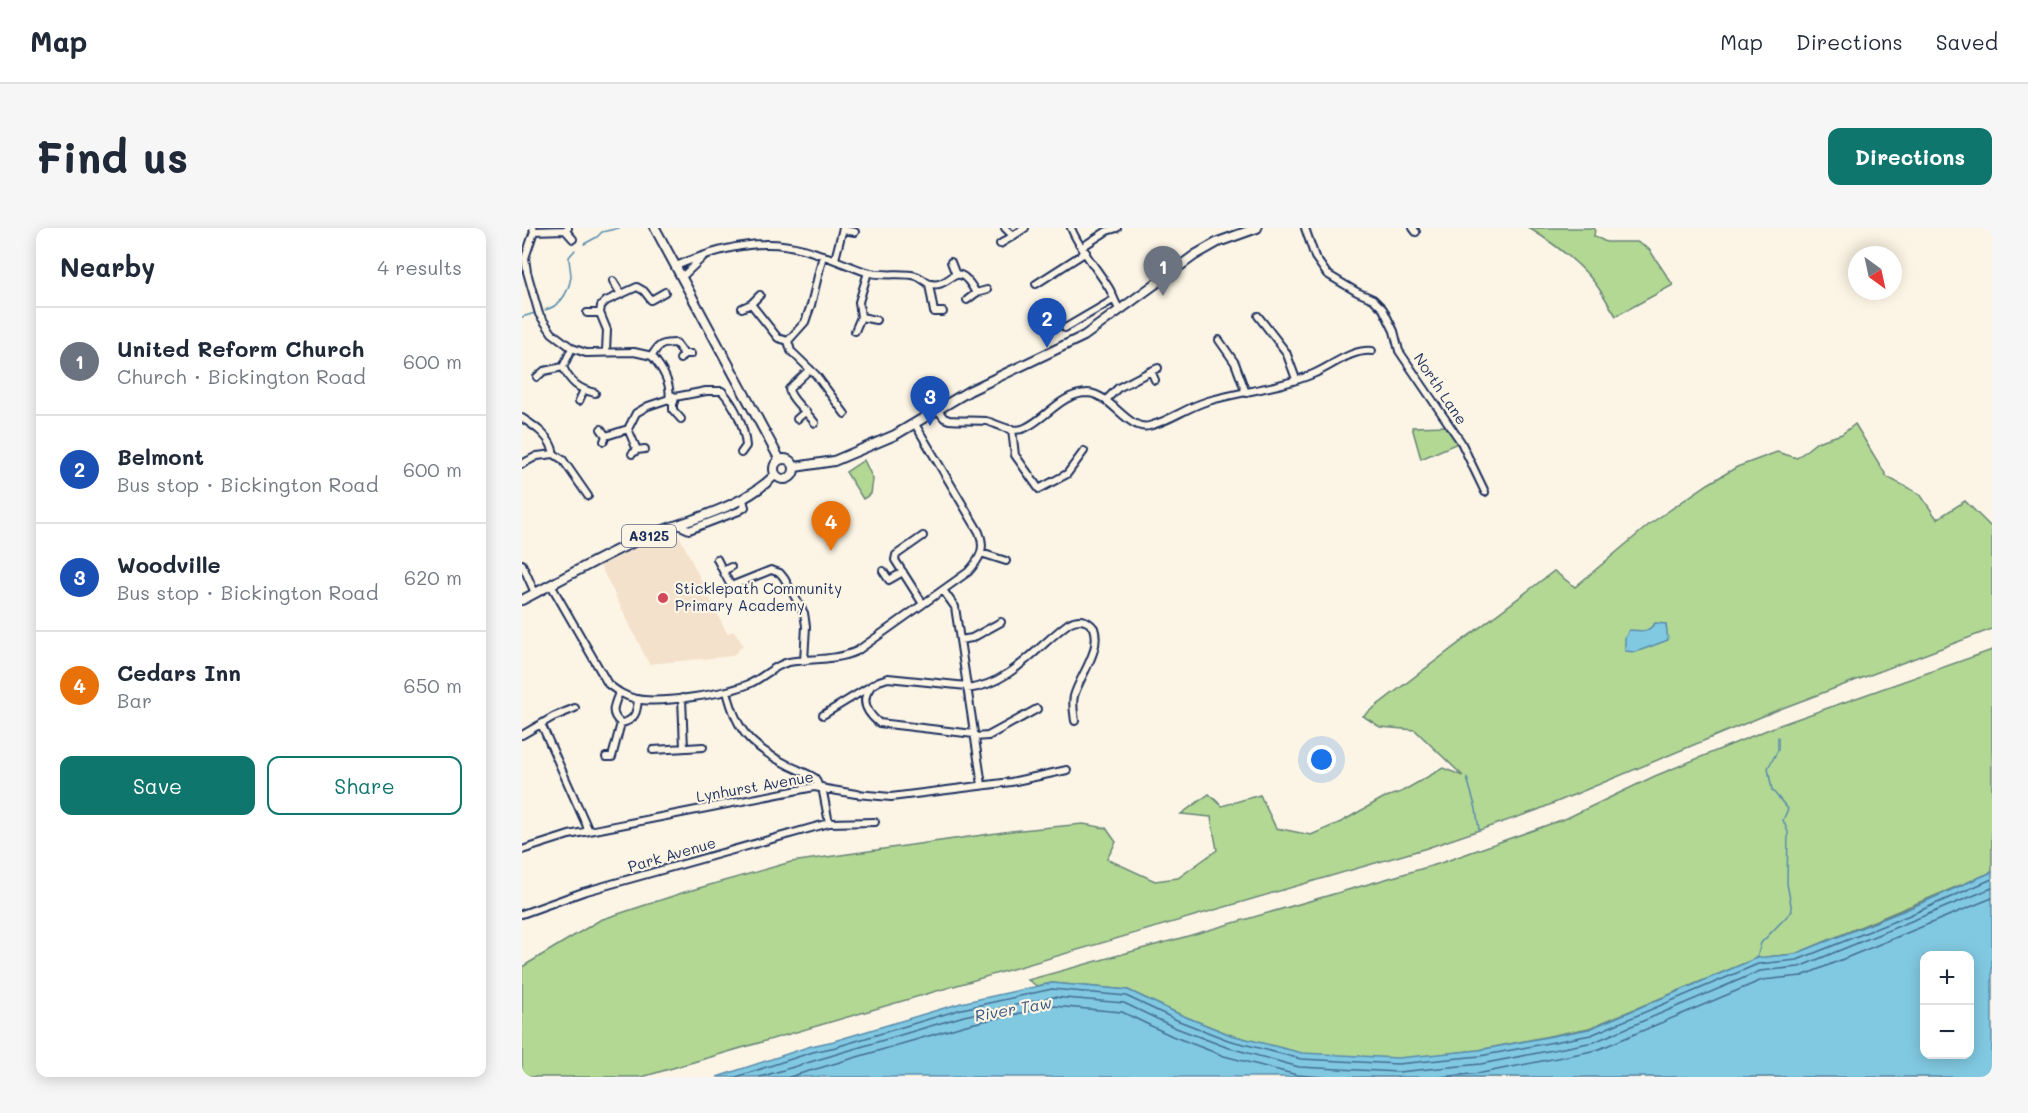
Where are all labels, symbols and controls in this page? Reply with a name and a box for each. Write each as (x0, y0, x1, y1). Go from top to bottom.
text: Map (30, 23, 87, 59)
text: Map (1720, 28, 1763, 55)
text: Directions (1796, 28, 1903, 55)
text: Saved (1936, 28, 1998, 55)
button: Directions (1828, 128, 1992, 185)
text: Find us (36, 129, 188, 184)
north arrow (1848, 246, 1902, 300)
pin: 1 (1144, 247, 1182, 296)
text: Nearby (60, 250, 155, 284)
text: 4 results (377, 254, 462, 280)
pin: 2 (1028, 298, 1066, 348)
text: United Reform Church (117, 334, 364, 363)
text: 1 (75, 348, 84, 374)
text: 600 m (403, 348, 462, 374)
street label: North Lane (1410, 349, 1472, 428)
text: Church · Bickington Road (117, 363, 366, 389)
pin: 3 (910, 376, 950, 426)
text: Belmont (117, 442, 204, 471)
text: 2 (74, 456, 85, 482)
text: 600 m (403, 456, 462, 482)
text: Bus stop · Bickington Road (117, 471, 378, 497)
pin: 4 (812, 502, 850, 551)
road number: A3125 (622, 525, 676, 547)
text: Woodville (117, 550, 221, 579)
text: 3 (74, 564, 86, 590)
text: 620 m (404, 564, 462, 590)
place label: Sticklepath Community Primary Academy (675, 578, 842, 615)
text: Bus stop · Bickington Road (117, 579, 378, 605)
marker: Sticklepath Community Primary Academy (656, 591, 670, 605)
text: Cedars Inn (117, 658, 241, 687)
text: 4 (73, 672, 86, 698)
text: 650 m (404, 672, 462, 698)
text: Bar (117, 687, 152, 713)
your location (1307, 745, 1336, 774)
button: Save (60, 756, 255, 815)
button: Share (267, 756, 462, 815)
street label: Lynhurst Avenue (695, 766, 815, 806)
street label: Park Avenue (625, 832, 718, 876)
map controls (1920, 951, 1974, 1059)
button: + (1920, 951, 1974, 1005)
water label: River Taw (973, 991, 1054, 1026)
button: − (1920, 1005, 1974, 1059)

